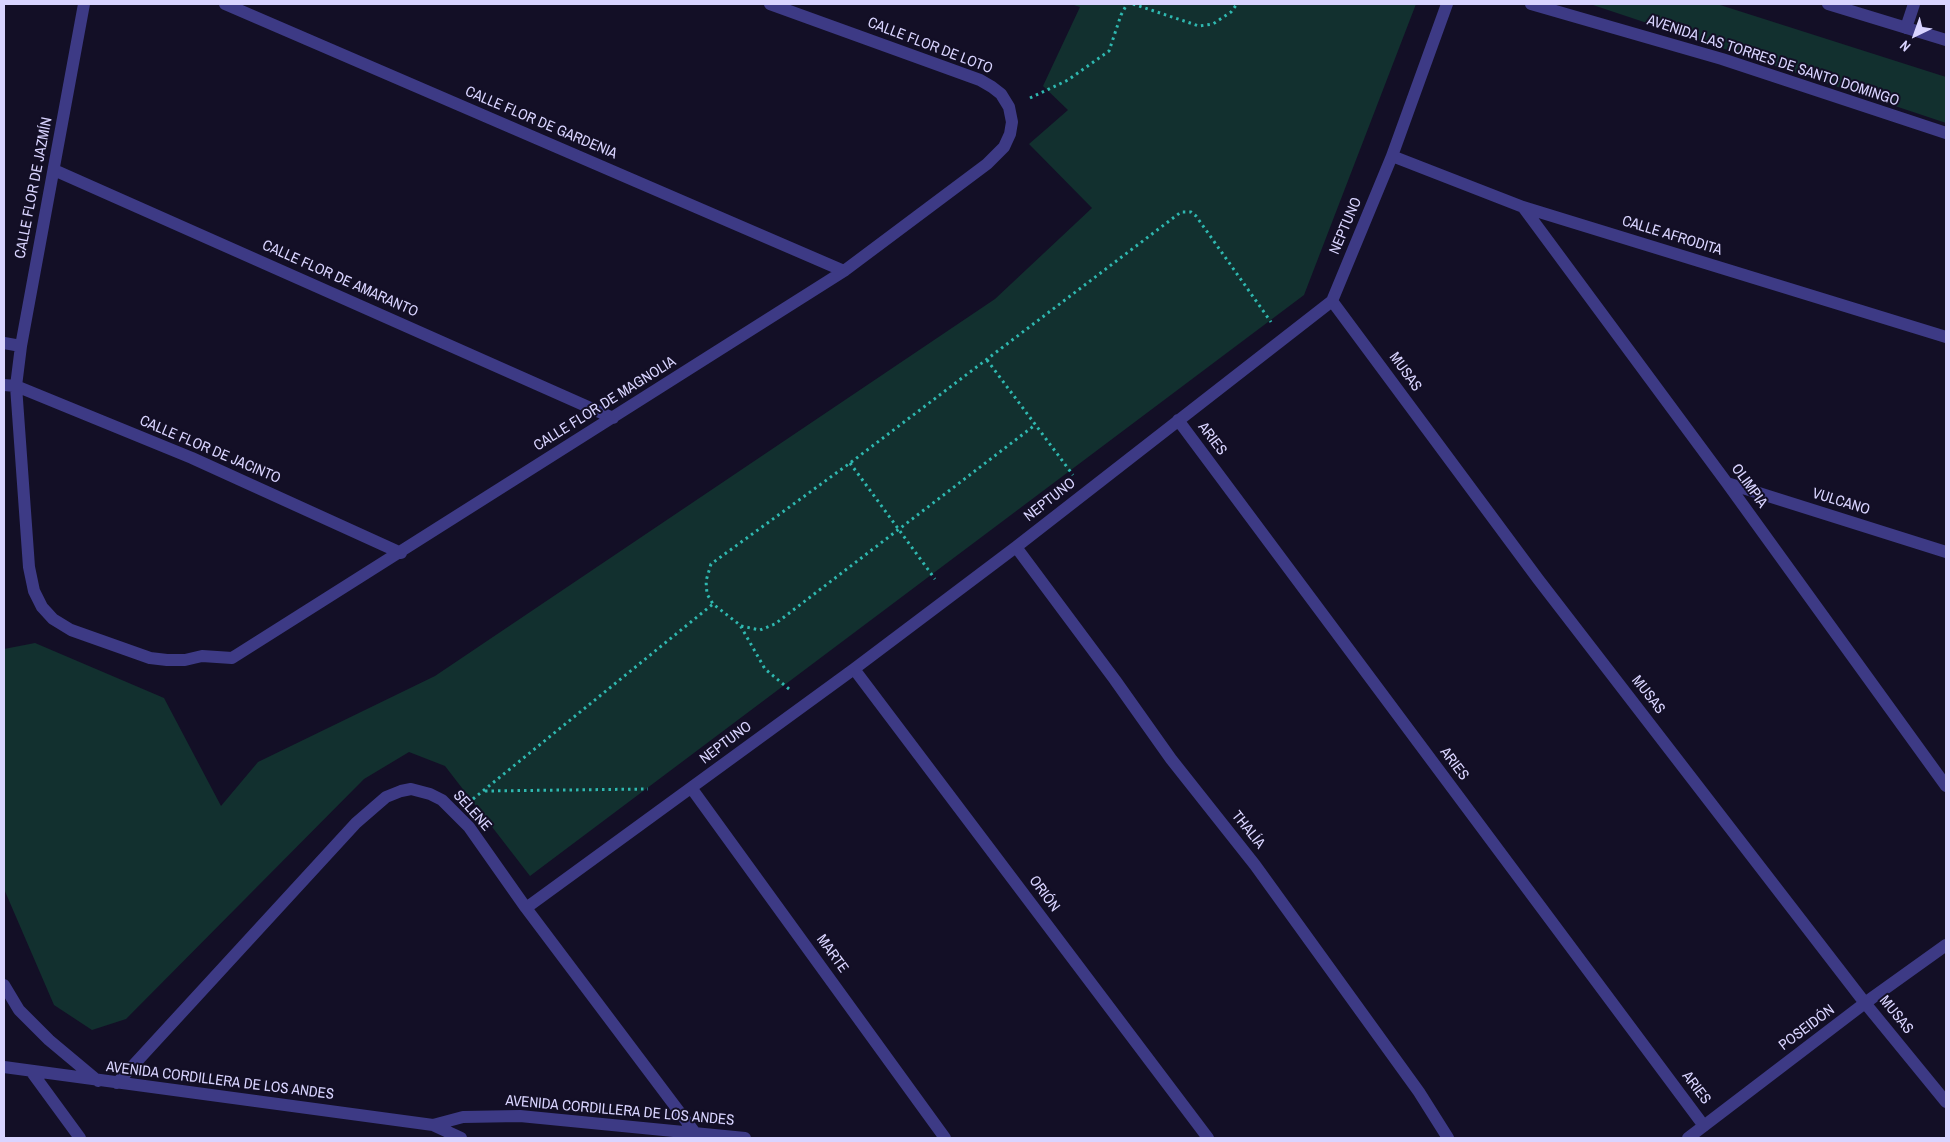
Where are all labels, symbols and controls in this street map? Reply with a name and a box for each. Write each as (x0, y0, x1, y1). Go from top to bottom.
north arrow (1890, 10, 1940, 60)
street label: AVENIDA LAS TORRES DE SANTO DOMINGO (1645, 12, 1901, 110)
street label: CALLE FLOR DE LOTO (865, 14, 995, 78)
text: N (1896, 37, 1914, 56)
street label: CALLE FLOR DE GARDENIA (462, 83, 620, 163)
street label: CALLE FLOR DE JAZMÍN (11, 116, 57, 260)
street label: NEPTUNO (1326, 195, 1366, 257)
street label: CALLE AFRODITA (1620, 212, 1724, 260)
street label: CALLE FLOR DE AMARANTO (259, 236, 421, 322)
street label: MUSAS (1385, 349, 1425, 395)
street label: CALLE FLOR DE MAGNOLIA (531, 353, 679, 455)
street label: CALLE FLOR DE JACINTO (137, 412, 283, 488)
street label: ARIES (1194, 419, 1230, 459)
street label: OLIMPIA (1727, 461, 1771, 511)
street label: NEPTUNO (1021, 474, 1079, 526)
street label: VULCANO (1810, 485, 1872, 519)
street label: MUSAS (1627, 672, 1669, 718)
street label: NEPTUNO (697, 718, 755, 768)
street label: ARIES (1436, 744, 1472, 784)
street label: SELENE (449, 787, 495, 835)
street label: THALÍA (1227, 808, 1269, 852)
street label: ORIÓN (1025, 872, 1063, 916)
street label: MARTE (812, 931, 852, 977)
street label: MUSAS (1875, 992, 1917, 1038)
street label: POSEIDÓN (1776, 1001, 1838, 1055)
street label: AVENIDA CORDILLERA DE LOS ANDES (105, 1058, 335, 1104)
street label: ARIES (1678, 1068, 1714, 1108)
street label: AVENIDA CORDILLERA DE LOS ANDES (505, 1092, 735, 1130)

